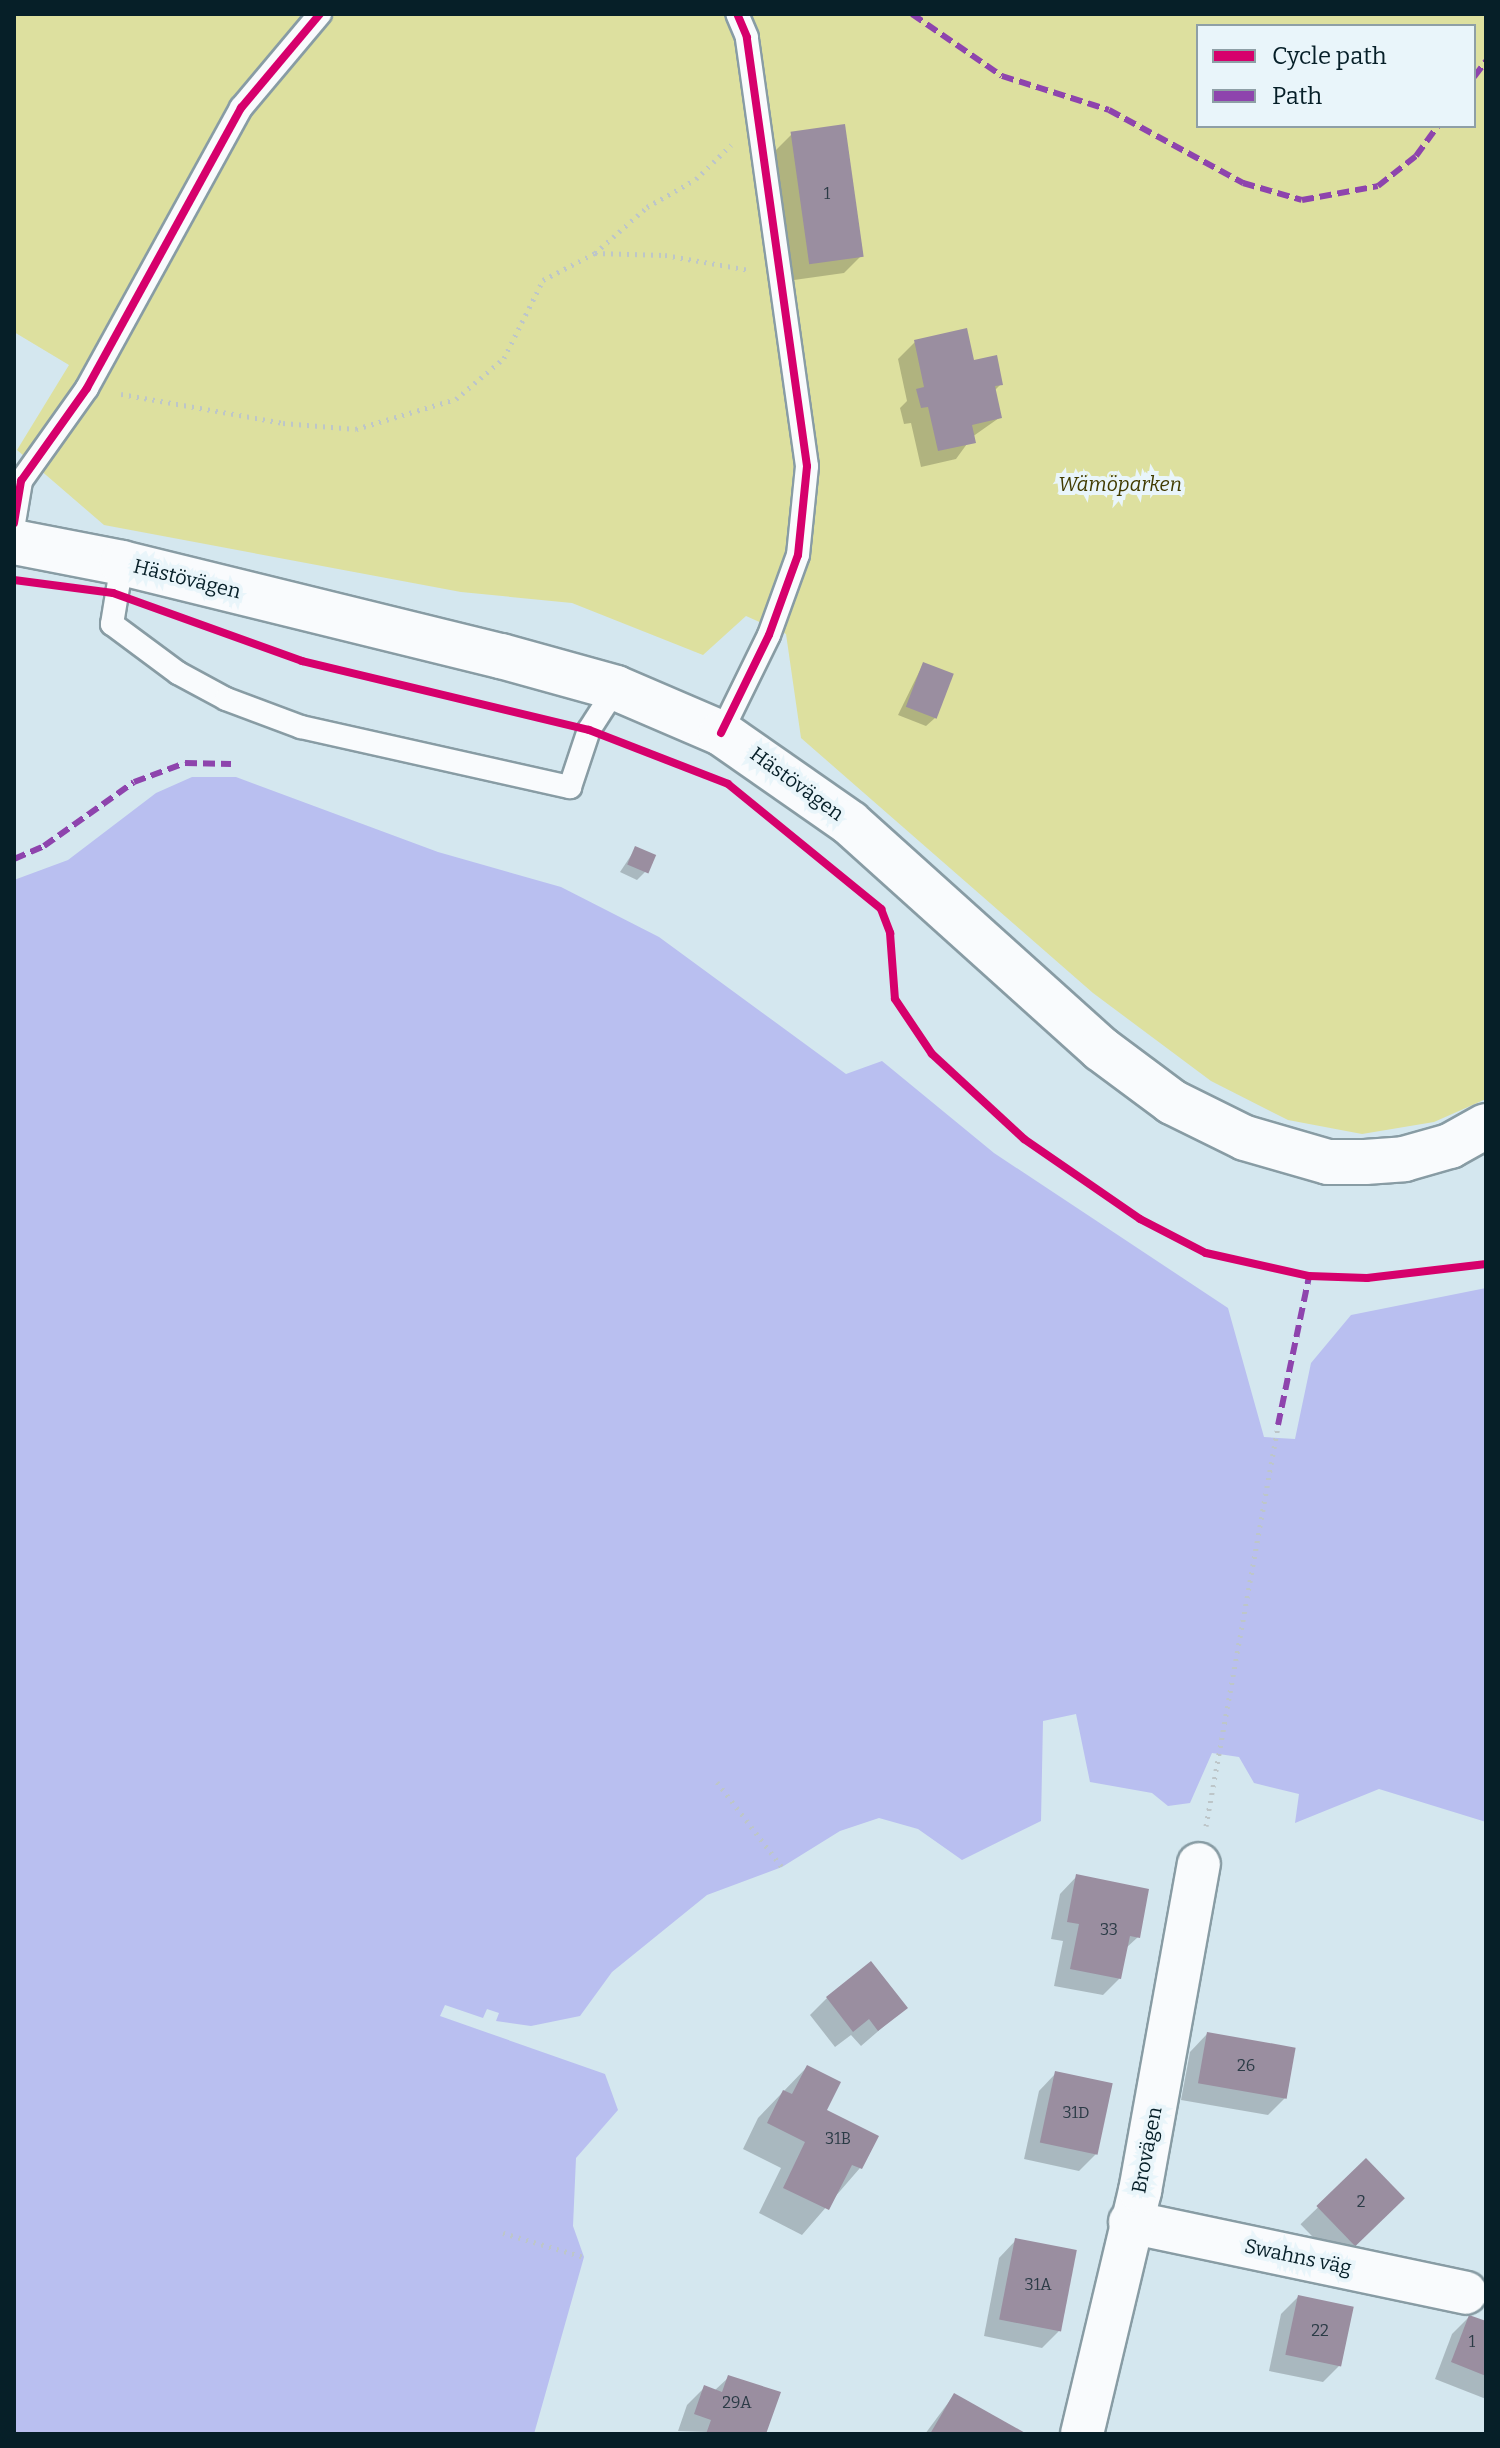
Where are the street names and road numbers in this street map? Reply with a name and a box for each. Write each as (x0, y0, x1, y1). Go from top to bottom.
street label: Hästövägen (131, 554, 243, 604)
street label: Hästövägen (746, 742, 848, 826)
street label: Brovägen (1127, 2105, 1167, 2195)
street label: Swahns väg (1242, 2234, 1354, 2280)

